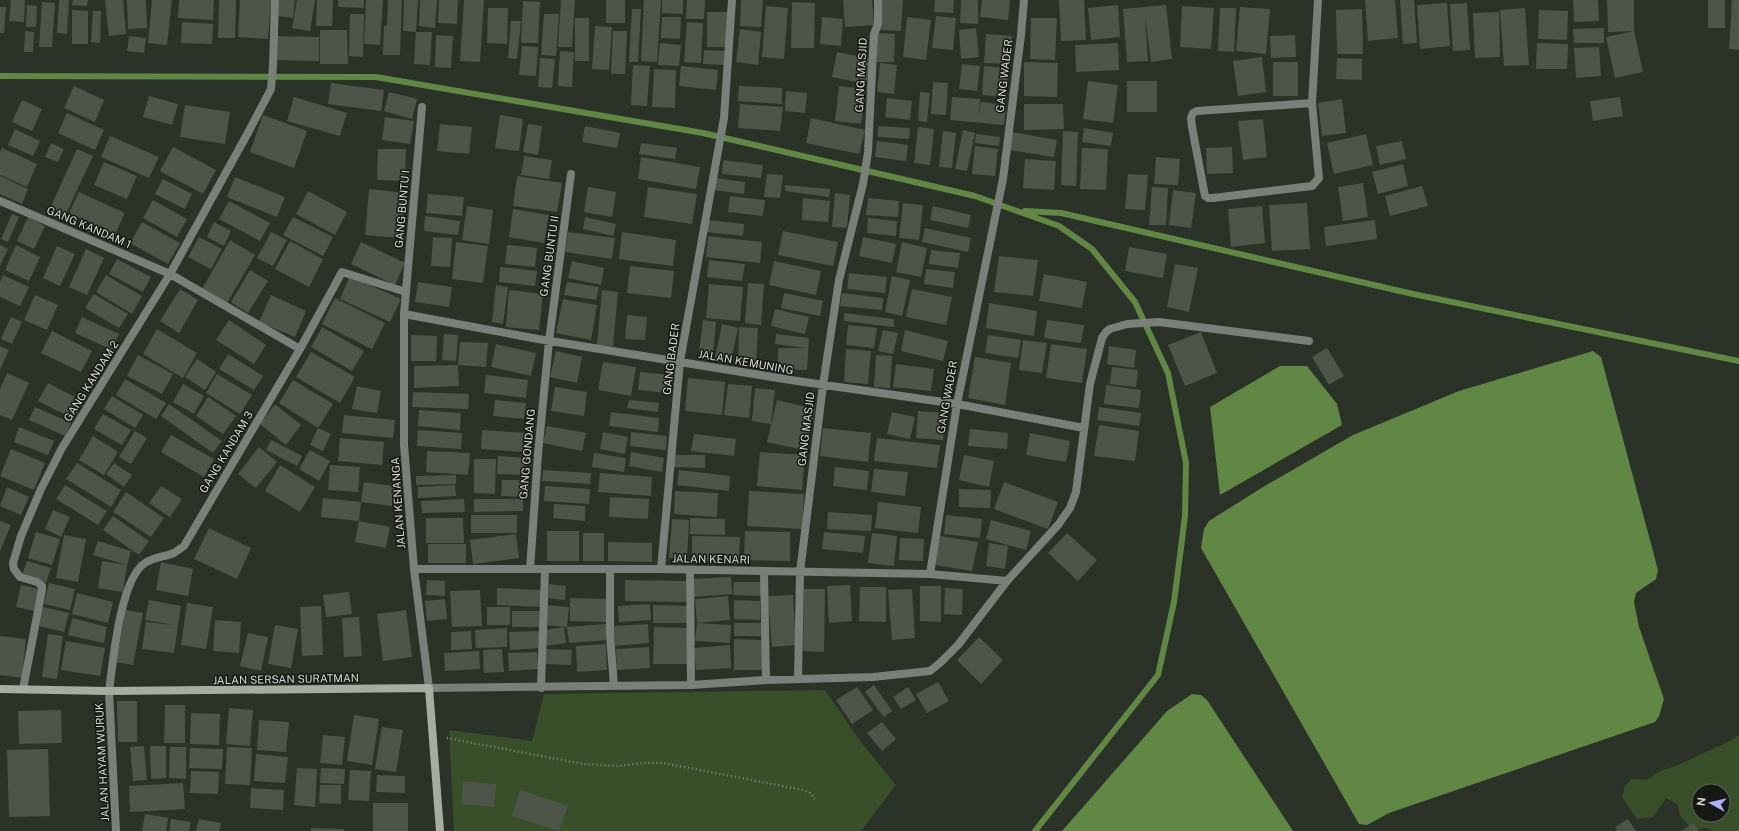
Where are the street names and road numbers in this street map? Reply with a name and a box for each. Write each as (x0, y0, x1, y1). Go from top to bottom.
street label: GANG MASJID (853, 37, 869, 113)
street label: GANG WADER (994, 39, 1014, 113)
street label: GANG BUNTU I (393, 169, 411, 249)
street label: GANG KANDAM 1 (45, 204, 133, 250)
street label: GANG BUNTU II (537, 215, 561, 297)
street label: GANG BADER (661, 323, 681, 395)
street label: GANG KANDAM 2 (61, 338, 121, 424)
street label: JALAN KEMUNING (697, 348, 795, 376)
street label: GANG WADER (935, 360, 959, 434)
street label: GANG MASJID (795, 391, 817, 467)
street label: GANG GONDANG (517, 408, 537, 500)
street label: GANG KANDAM 3 (197, 409, 255, 495)
street label: JALAN KENANGA (389, 457, 407, 549)
street label: JALAN KENARI (672, 552, 750, 566)
street label: JALAN SERSAN SURATMAN (213, 672, 359, 686)
street label: JALAN HAYAM WURUK (93, 702, 111, 822)

